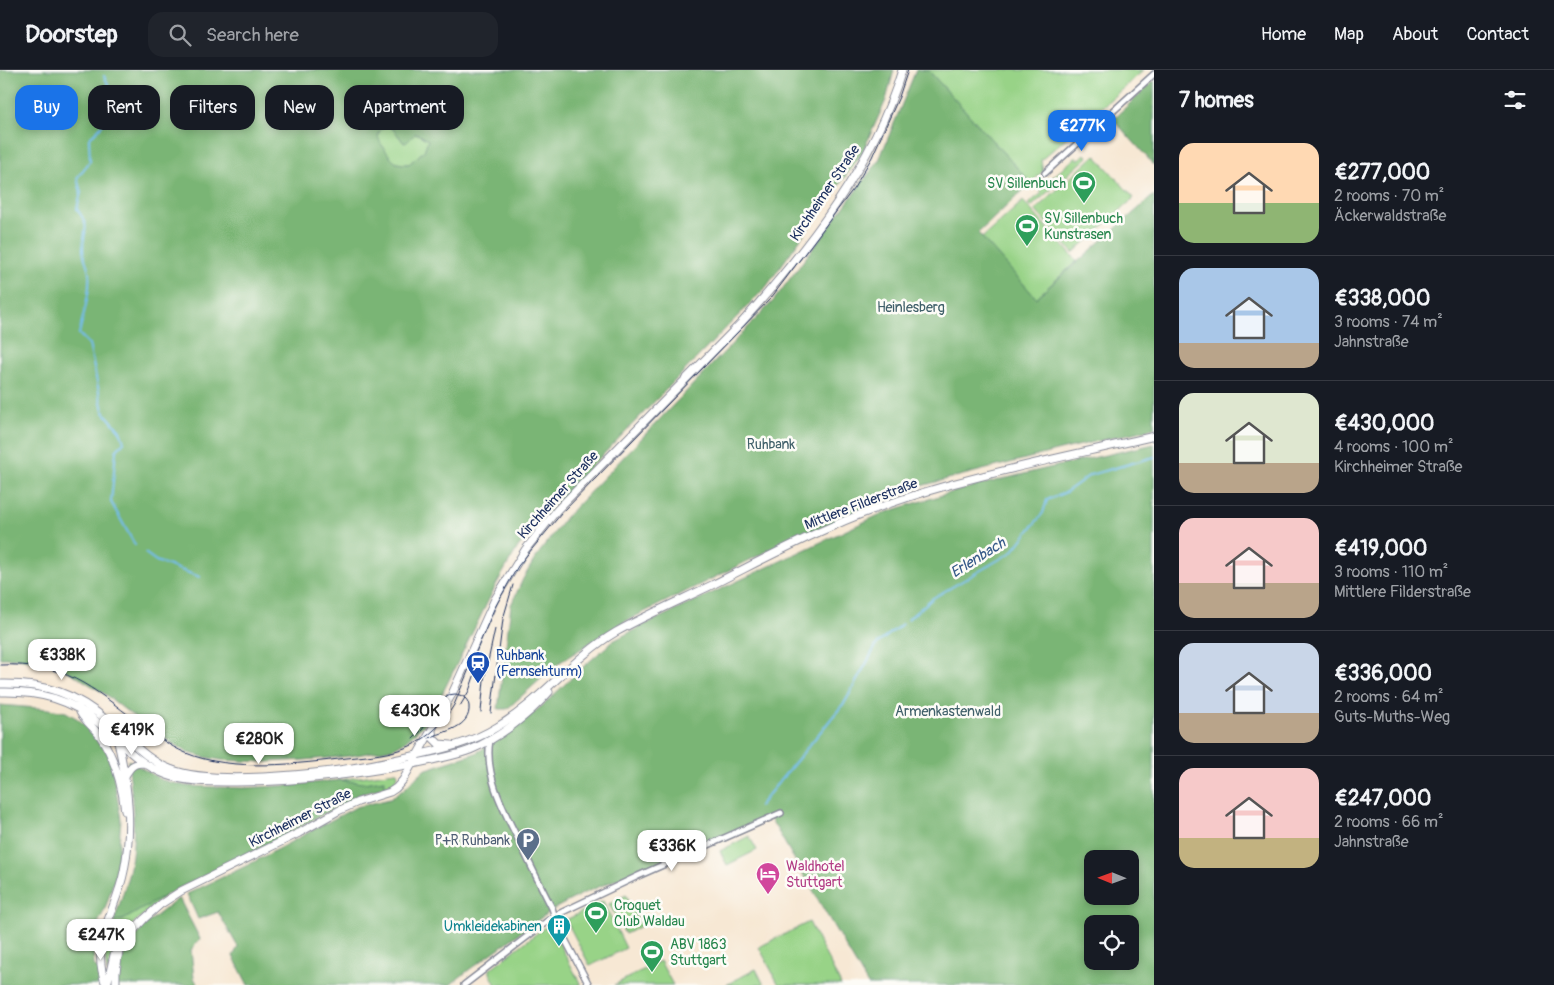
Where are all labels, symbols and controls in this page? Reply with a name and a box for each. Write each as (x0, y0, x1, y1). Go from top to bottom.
search box (148, 12, 498, 57)
text: Doorstep (25, 20, 118, 49)
icon: search (166, 21, 194, 49)
text: Search here (206, 23, 299, 47)
text: Home (1261, 23, 1306, 46)
text: Map (1334, 23, 1364, 46)
text: About (1392, 23, 1438, 46)
text: Contact (1466, 23, 1529, 46)
chip: Buy (15, 85, 78, 130)
chip: Rent (88, 85, 160, 130)
chip: Filters (170, 85, 255, 130)
chip: New (265, 85, 334, 130)
chip: Apartment (344, 85, 464, 130)
icon: filters (1501, 86, 1529, 114)
text: 7 homes (1179, 87, 1254, 114)
pin: €277K (1047, 109, 1117, 152)
text: €277K (1059, 116, 1105, 136)
street label: Kirchheimer Straße (787, 142, 864, 244)
text: €277,000 (1334, 159, 1430, 186)
icon: home (1219, 163, 1279, 223)
sports icon: SV Sillenbuch (1071, 170, 1097, 204)
place label: SV Sillenbuch (987, 175, 1066, 192)
text: 2 rooms · 70 m² (1334, 186, 1444, 206)
text: Äckerwaldstraße (1334, 206, 1446, 226)
place label: SV Sillenbuch Kunstrasen (1044, 210, 1123, 243)
sports icon: SV Sillenbuch Kunstrasen (1014, 213, 1040, 247)
text: €338,000 (1334, 285, 1430, 312)
icon: home (1219, 288, 1279, 348)
park label: Heinlesberg (877, 299, 945, 316)
text: 3 rooms · 74 m² (1334, 312, 1443, 332)
text: Jahnstraße (1334, 332, 1409, 352)
text: €430,000 (1334, 410, 1434, 437)
icon: home (1219, 413, 1279, 473)
park label: Ruhbank (747, 436, 795, 453)
text: 4 rooms · 100 m² (1334, 437, 1453, 457)
street label: Kirchheimer Straße (514, 447, 602, 542)
text: Kirchheimer Straße (1334, 457, 1463, 477)
street label: Mittlere Filderstraße (802, 475, 920, 533)
water label: Erlenbach (947, 533, 1010, 582)
text: €419,000 (1334, 535, 1427, 562)
icon: home (1219, 538, 1279, 598)
text: 3 rooms · 110 m² (1334, 562, 1448, 582)
text: Mittlere Filderstraße (1334, 582, 1471, 602)
pin: €338K (27, 638, 97, 681)
text: €338K (39, 645, 85, 665)
place label: Ruhbank (Fernsehturm) (496, 647, 583, 680)
station icon: Ruhbank (Fernsehturm) (465, 650, 491, 684)
text: €336,000 (1334, 660, 1432, 687)
icon: home (1219, 663, 1279, 723)
text: 2 rooms · 64 m² (1334, 687, 1444, 707)
pin: €430K (380, 694, 450, 737)
text: €430K (390, 701, 440, 721)
park label: Armenkastenwald (895, 703, 1001, 720)
text: Guts-Muths-Weg (1334, 707, 1450, 727)
pin: €419K (97, 714, 167, 756)
text: €419K (110, 720, 154, 740)
pin: €280K (224, 722, 294, 765)
text: €280K (235, 729, 283, 749)
street label: Kirchheimer Straße (246, 785, 354, 851)
text: €247,000 (1334, 785, 1431, 812)
icon: home (1219, 788, 1279, 848)
text: 2 rooms · 66 m² (1334, 812, 1444, 832)
parking icon: P+R Ruhbank (515, 827, 541, 861)
pin: €336K (637, 830, 707, 872)
place label: P+R Ruhbank (435, 832, 510, 849)
text: Jahnstraße (1334, 832, 1409, 852)
text: €336K (648, 836, 696, 856)
north arrow (1084, 850, 1139, 905)
map controls (1084, 850, 1139, 970)
place label: Waldhotel Stuttgart (786, 858, 845, 891)
hotel icon: Waldhotel Stuttgart (755, 861, 781, 895)
place label: Croquet Club Waldau (614, 897, 685, 930)
sports icon: Croquet Club Waldau (583, 900, 609, 934)
building icon: Umkleidekabinen (546, 913, 572, 947)
button: locate (1084, 915, 1139, 970)
pin: €247K (66, 918, 136, 961)
place label: Umkleidekabinen (444, 918, 542, 935)
text: €247K (78, 925, 124, 945)
place label: ABV 1863 Stuttgart (670, 936, 727, 969)
sports icon: ABV 1863 Stuttgart (639, 939, 665, 973)

